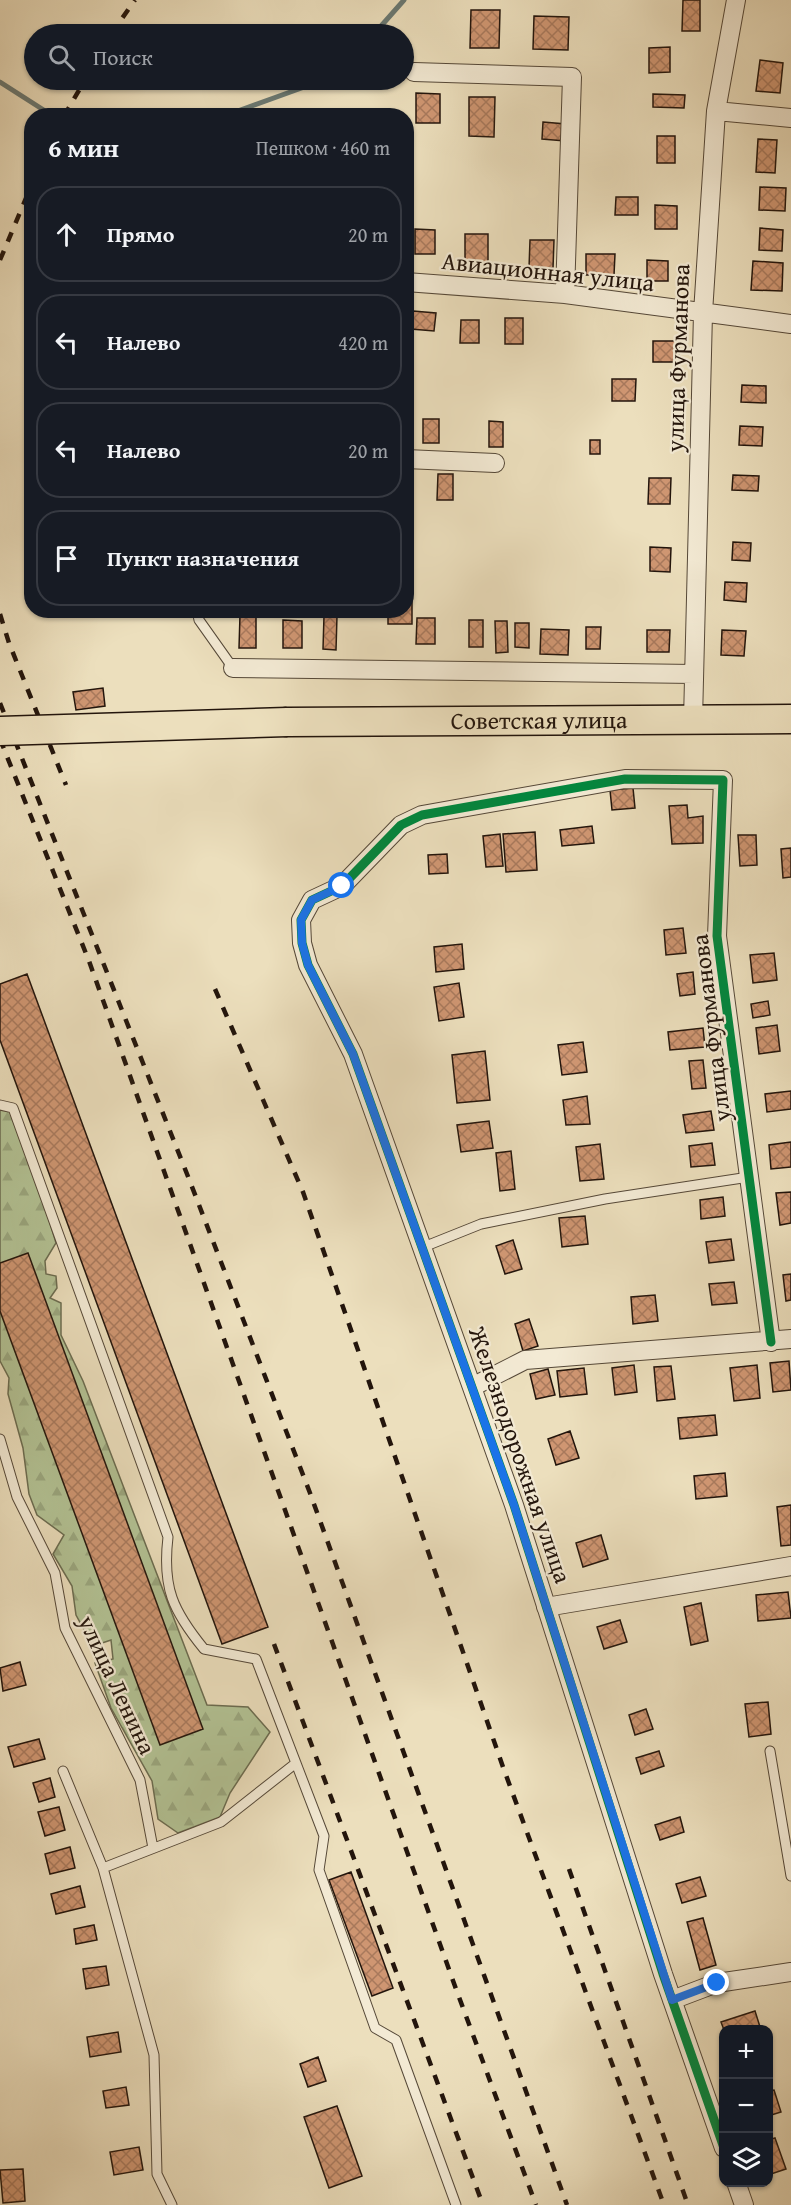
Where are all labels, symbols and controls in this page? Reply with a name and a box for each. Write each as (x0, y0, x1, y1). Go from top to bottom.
search box (24, 24, 414, 90)
icon: search (45, 41, 78, 74)
text: Поиск (93, 41, 153, 73)
text: 6 мин (48, 128, 119, 167)
text: Пешком · 460 m (256, 133, 390, 162)
icon: ahead (50, 218, 83, 251)
text: Прямо (107, 218, 174, 250)
text: 20 m (348, 220, 388, 249)
street label: Авиационная улица (440, 243, 657, 300)
street label: улица Фурманова (657, 263, 698, 454)
icon: left (50, 326, 83, 359)
text: Налево (107, 326, 180, 358)
text: 420 m (338, 328, 388, 357)
icon: left (50, 434, 83, 467)
text: Налево (107, 434, 180, 466)
text: 20 m (348, 436, 388, 465)
icon: arrive (50, 542, 83, 575)
text: Пункт назначения (107, 542, 299, 574)
street label: Советская улица (450, 702, 628, 738)
route start (328, 872, 354, 898)
street label: улица Фурманова (682, 932, 739, 1125)
street label: Железнодорожная улица (460, 1321, 581, 1588)
street label: улица Ленина (69, 1608, 165, 1761)
route end (703, 1969, 729, 1995)
map controls (719, 2025, 773, 2187)
button: + (719, 2025, 773, 2079)
button: − (719, 2079, 773, 2133)
button: layers (719, 2133, 773, 2187)

